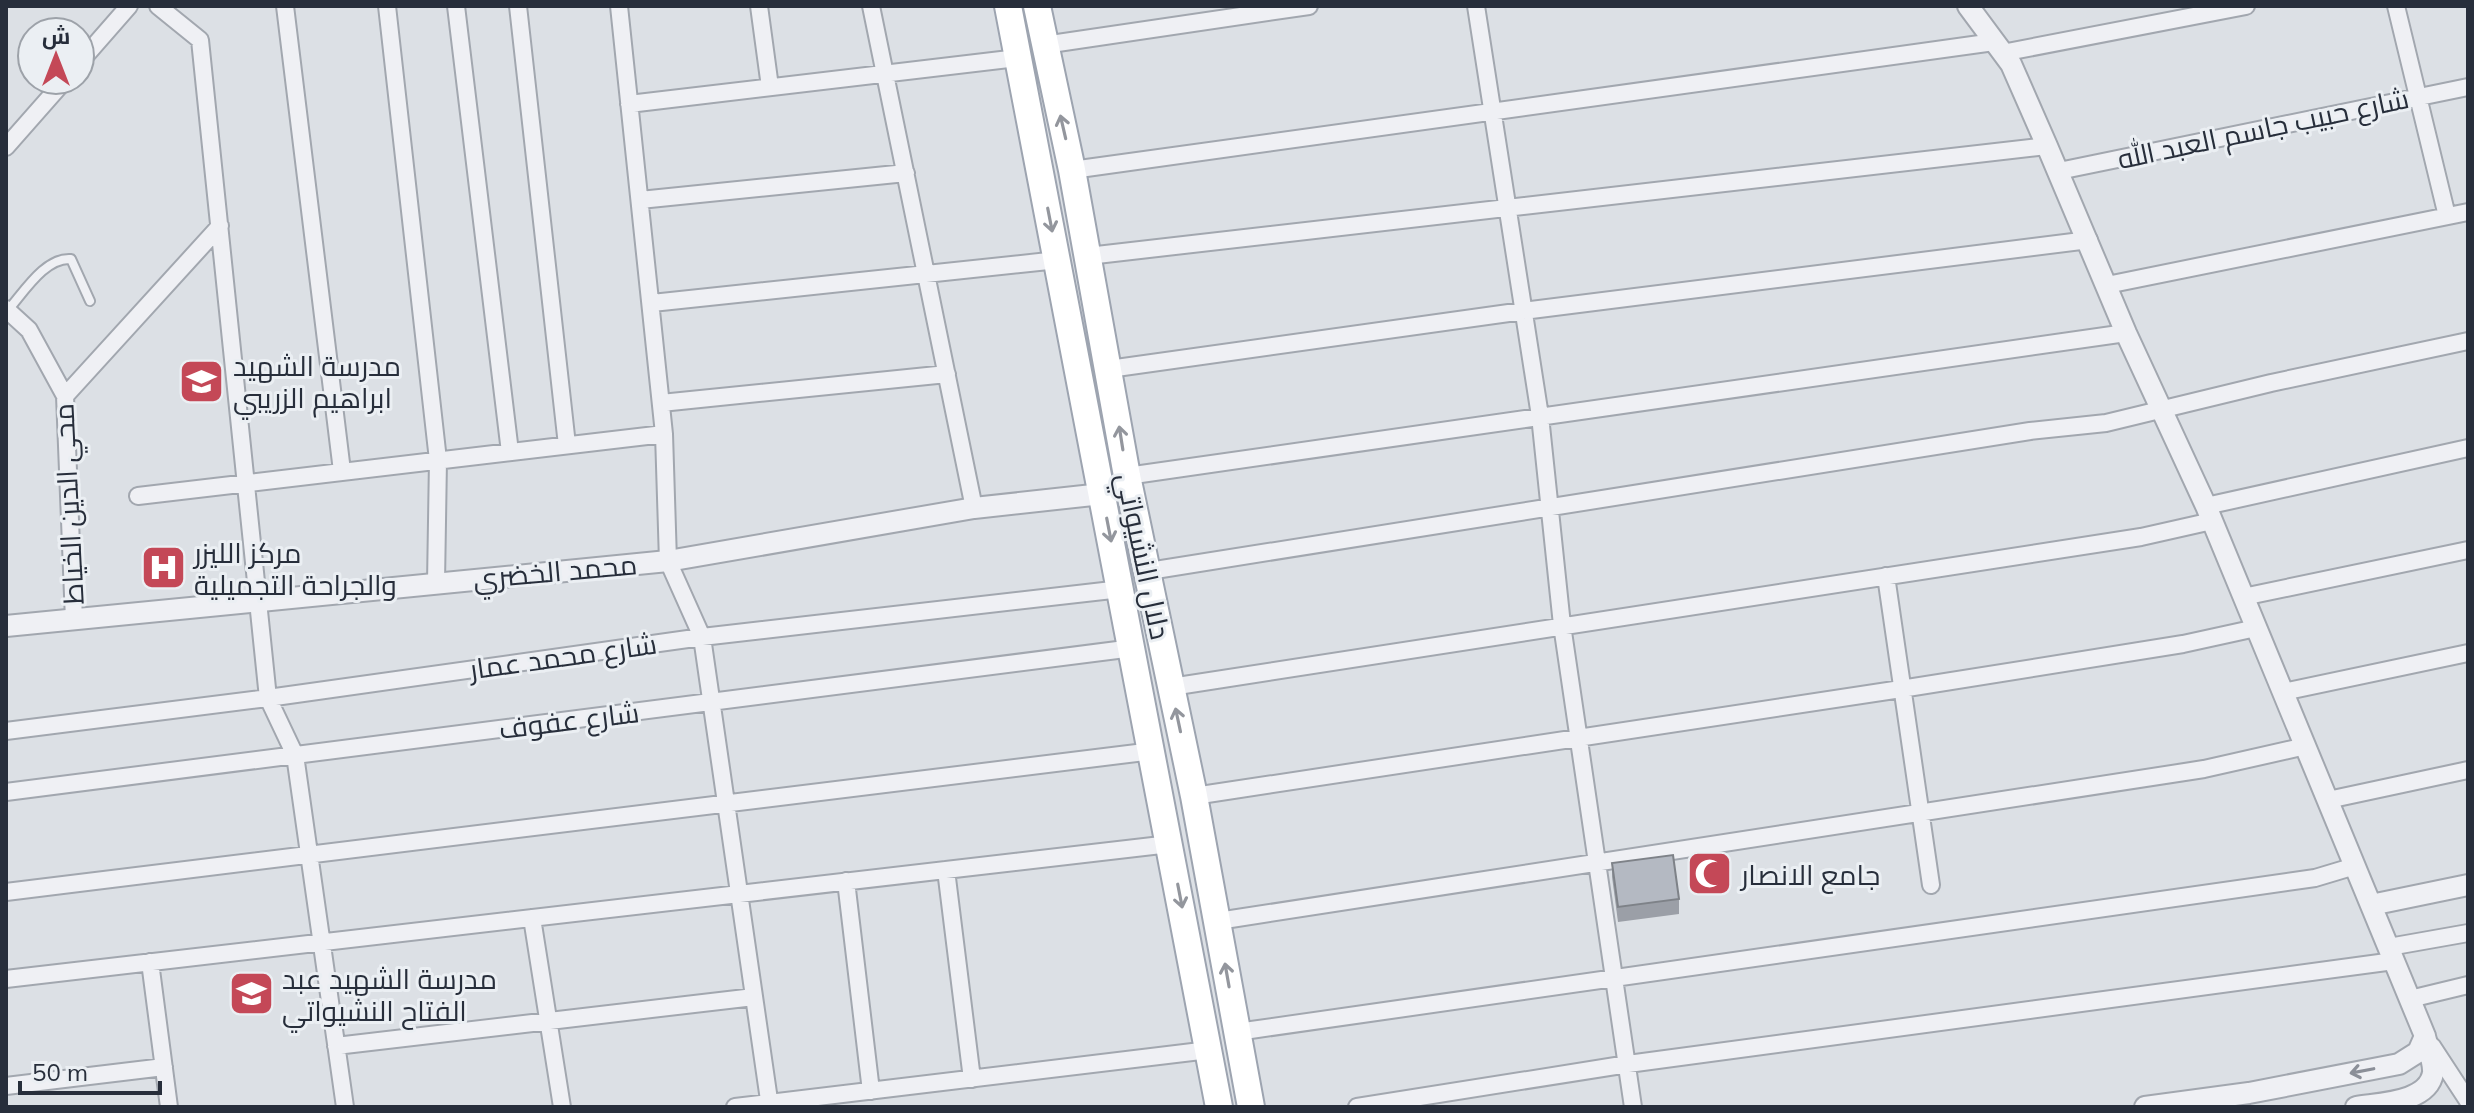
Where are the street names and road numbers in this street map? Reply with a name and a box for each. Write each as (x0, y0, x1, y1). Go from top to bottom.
street label: شارع حبيب جاسم العبد الله (2114, 80, 2413, 179)
street label: محي الدين الخياط (45, 402, 96, 606)
street label: دلال النشيواتي (1104, 470, 1179, 643)
street label: محمد الخضري (471, 546, 639, 601)
street label: شارع محمد عمار (465, 626, 659, 689)
street label: شارع عفوف (497, 694, 641, 748)

